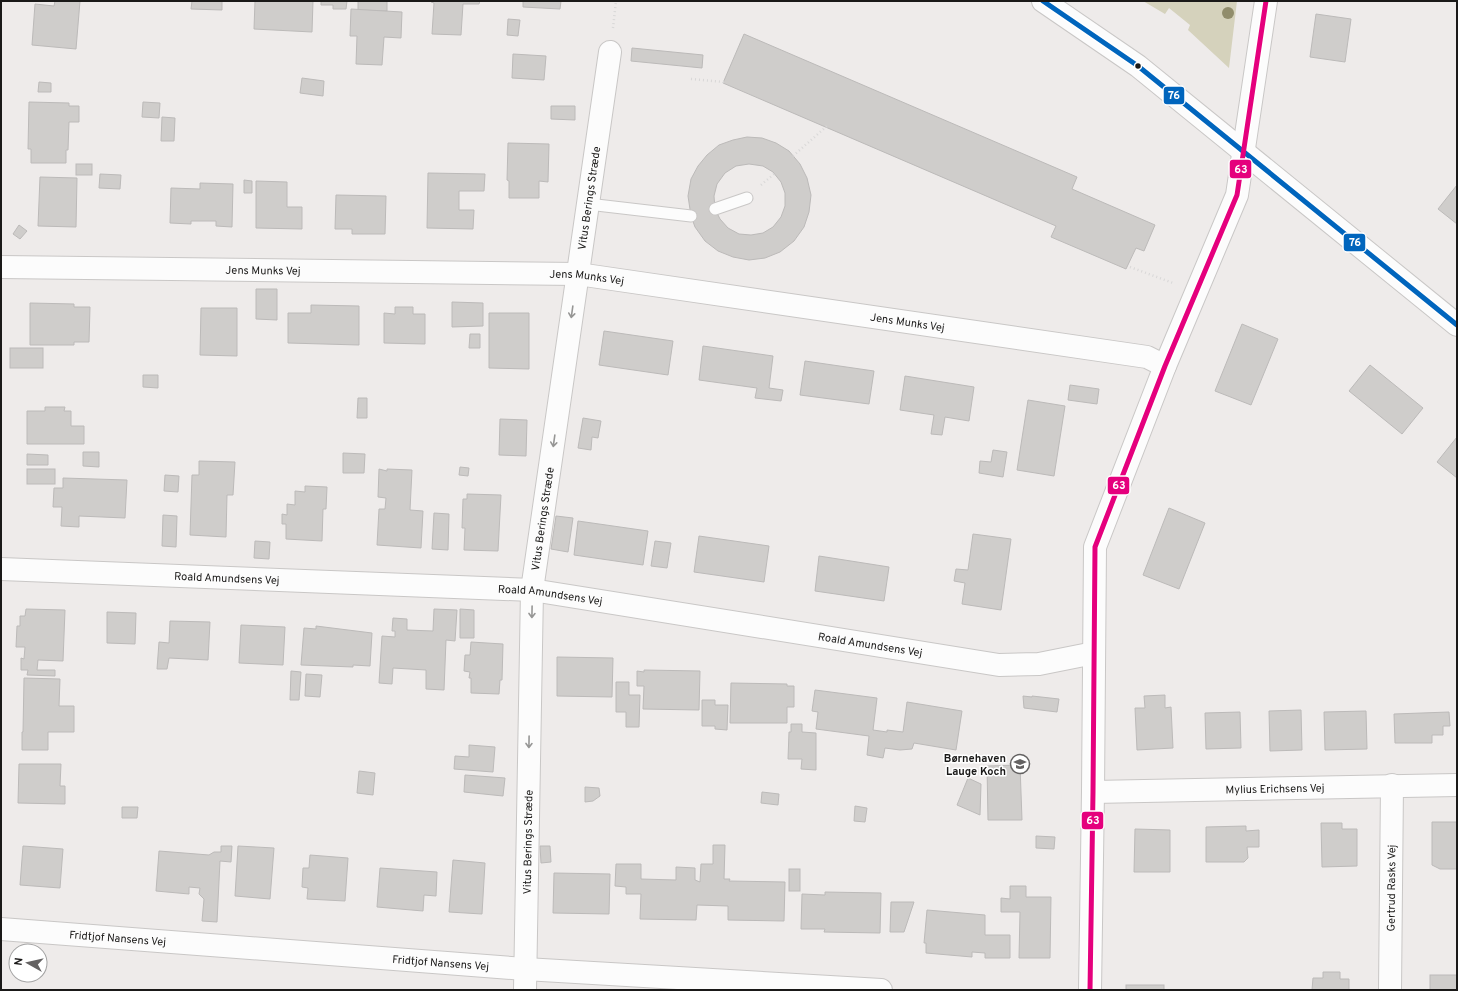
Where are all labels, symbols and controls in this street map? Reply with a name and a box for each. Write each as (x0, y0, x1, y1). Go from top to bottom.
unlabelled marker (1133, 61, 1143, 71)
line badge: 76 (1163, 86, 1185, 105)
text: 76 (1168, 89, 1180, 103)
street label: Vitus Berings Stræde (575, 145, 604, 251)
line badge: 63 (1229, 159, 1252, 179)
text: 63 (1234, 163, 1248, 177)
line badge: 76 (1343, 233, 1366, 252)
text: 76 (1349, 236, 1361, 250)
street label: Jens Munks Vej (225, 264, 301, 279)
street label: Jens Munks Vej (549, 268, 625, 289)
one-way arrow (568, 306, 576, 319)
street label: Jens Munks Vej (869, 311, 946, 335)
one-way arrow (550, 434, 558, 447)
street label: Vitus Berings Stræde (529, 466, 558, 572)
line badge: 63 (1107, 476, 1130, 495)
text: 63 (1112, 479, 1126, 493)
street label: Roald Amundsens Vej (174, 570, 280, 588)
street label: Roald Amundsens Vej (498, 583, 603, 609)
one-way arrow (528, 605, 536, 618)
street label: Roald Amundsens Vej (817, 630, 923, 661)
one-way arrow (525, 735, 533, 748)
place label: Børnehaven Lauge Koch (944, 752, 1006, 779)
school or university icon: Børnehaven Lauge Koch (1009, 753, 1031, 775)
street label: Mylius Erichsens Vej (1225, 782, 1325, 797)
street label: Vitus Berings Stræde (521, 790, 537, 894)
line badge: 63 (1081, 811, 1104, 830)
text: 63 (1086, 814, 1100, 828)
street label: Gertrud Rasks Vej (1385, 845, 1399, 932)
street label: Fridtjof Nansens Vej (69, 928, 166, 950)
north arrow (8, 943, 48, 983)
street label: Fridtjof Nansens Vej (392, 953, 490, 974)
text: N (12, 957, 27, 967)

